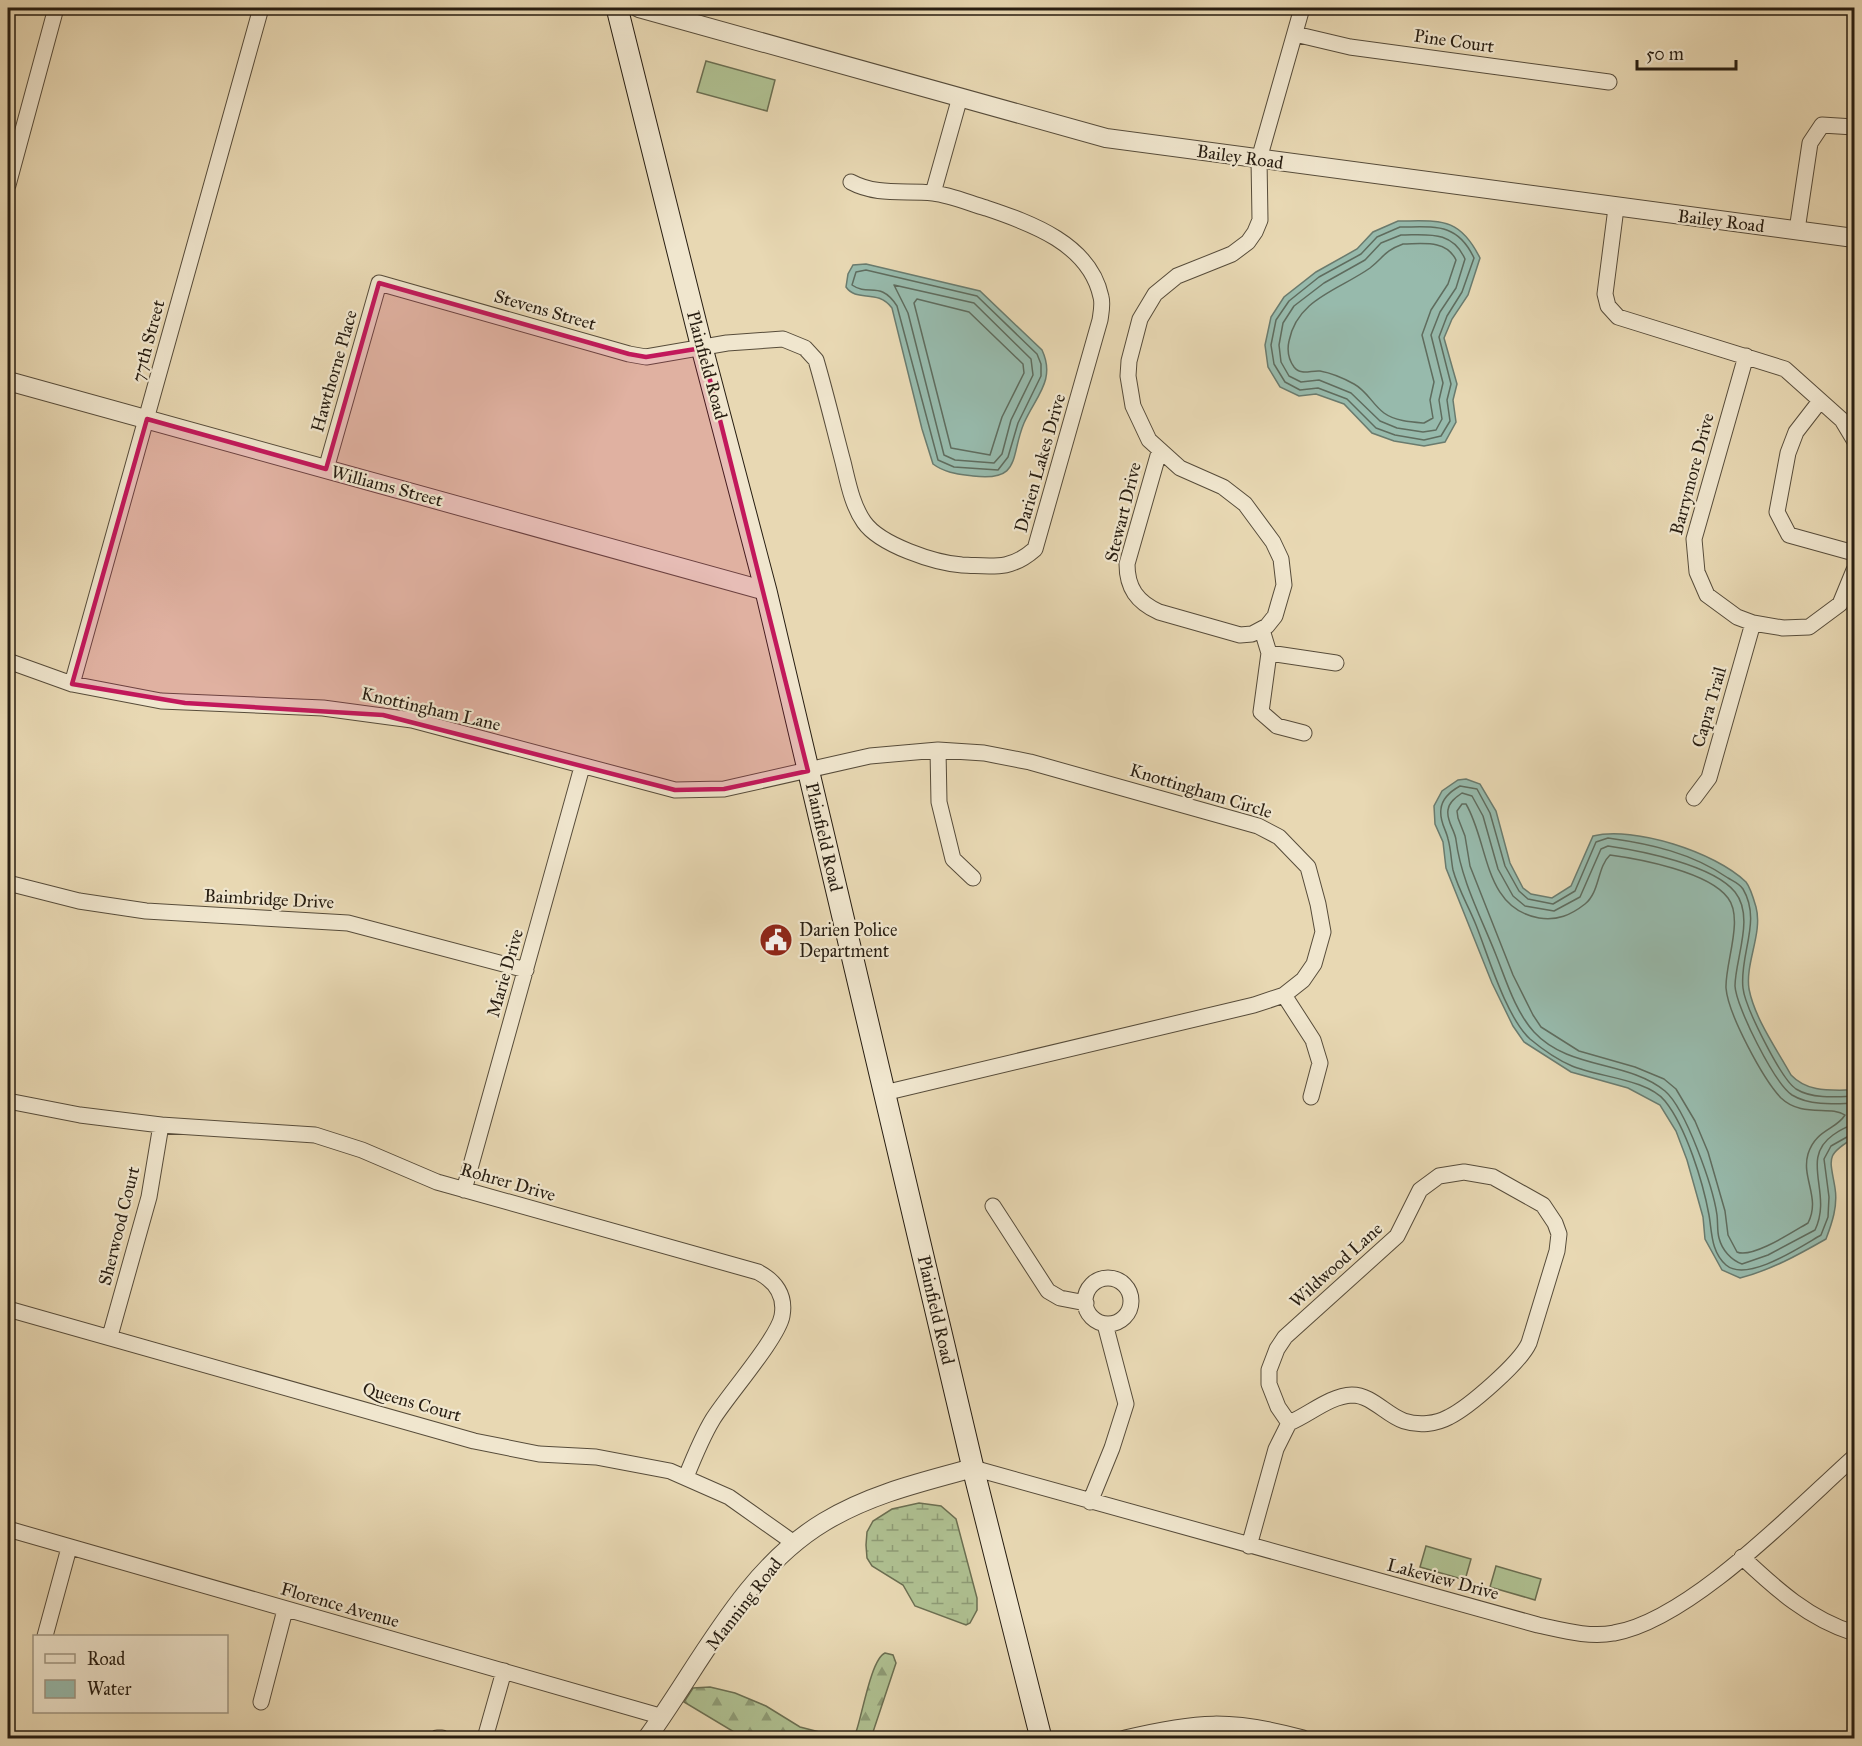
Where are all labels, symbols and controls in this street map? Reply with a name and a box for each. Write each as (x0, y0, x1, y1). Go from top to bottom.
street label: Pine Court (1413, 25, 1496, 58)
scale bar (1637, 33, 1736, 71)
text: 50 m (1646, 43, 1684, 65)
street label: Bailey Road (1195, 140, 1285, 174)
street label: Bailey Road (1676, 205, 1766, 237)
street label: Stevens Street (492, 285, 599, 335)
street label: 77th Street (126, 297, 170, 385)
street label: Hawthorne Place (306, 307, 362, 435)
street label: Plainfield Road (682, 308, 732, 422)
street label: Darien Lakes Drive (1010, 391, 1070, 535)
street label: Barrymore Drive (1665, 411, 1719, 537)
street label: Stewart Drive (1100, 460, 1146, 564)
street label: Williams Street (329, 461, 446, 512)
street label: Capra Trail (1687, 664, 1731, 750)
street label: Knottingham Lane (359, 682, 503, 737)
street label: Knottingham Circle (1127, 759, 1275, 824)
street label: Plainfield Road (801, 780, 847, 894)
street label: Baimbridge Drive (203, 885, 335, 914)
place label: Darien Police Department (799, 919, 897, 962)
public building icon: Darien Police Department (758, 922, 794, 958)
street label: Marie Drive (482, 926, 528, 1020)
street label: Rohrer Drive (458, 1158, 558, 1206)
street label: Sherwood Court (94, 1164, 145, 1288)
street label: Wildwood Lane (1285, 1218, 1387, 1312)
street label: Plainfield Road (913, 1253, 959, 1367)
street label: Queens Court (360, 1377, 465, 1427)
street label: Manning Road (701, 1554, 788, 1655)
street label: Lakeview Drive (1385, 1554, 1501, 1604)
street label: Florence Avenue (278, 1578, 402, 1632)
legend (33, 1635, 228, 1713)
text: Road (87, 1648, 125, 1670)
text: Water (87, 1678, 132, 1700)

